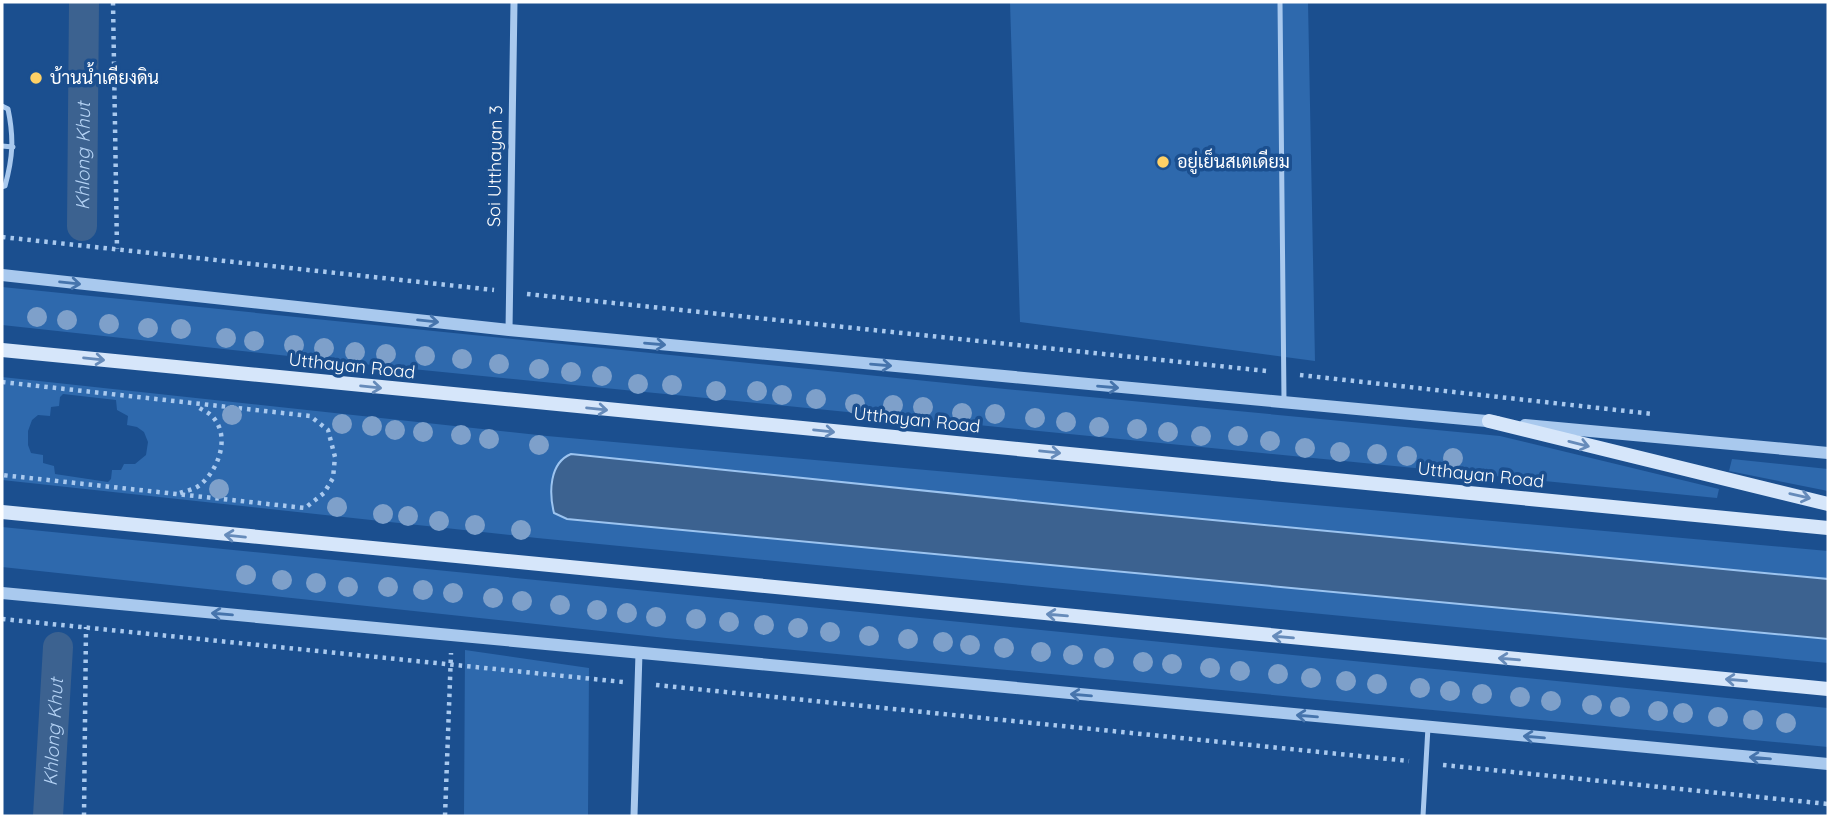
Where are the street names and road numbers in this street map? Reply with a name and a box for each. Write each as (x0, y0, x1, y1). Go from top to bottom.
street label: Soi Utthayan 3 (482, 105, 507, 227)
street label: Utthayan Road (288, 347, 417, 384)
street label: Utthayan Road (853, 401, 982, 438)
street label: Utthayan Road (1417, 456, 1546, 493)

